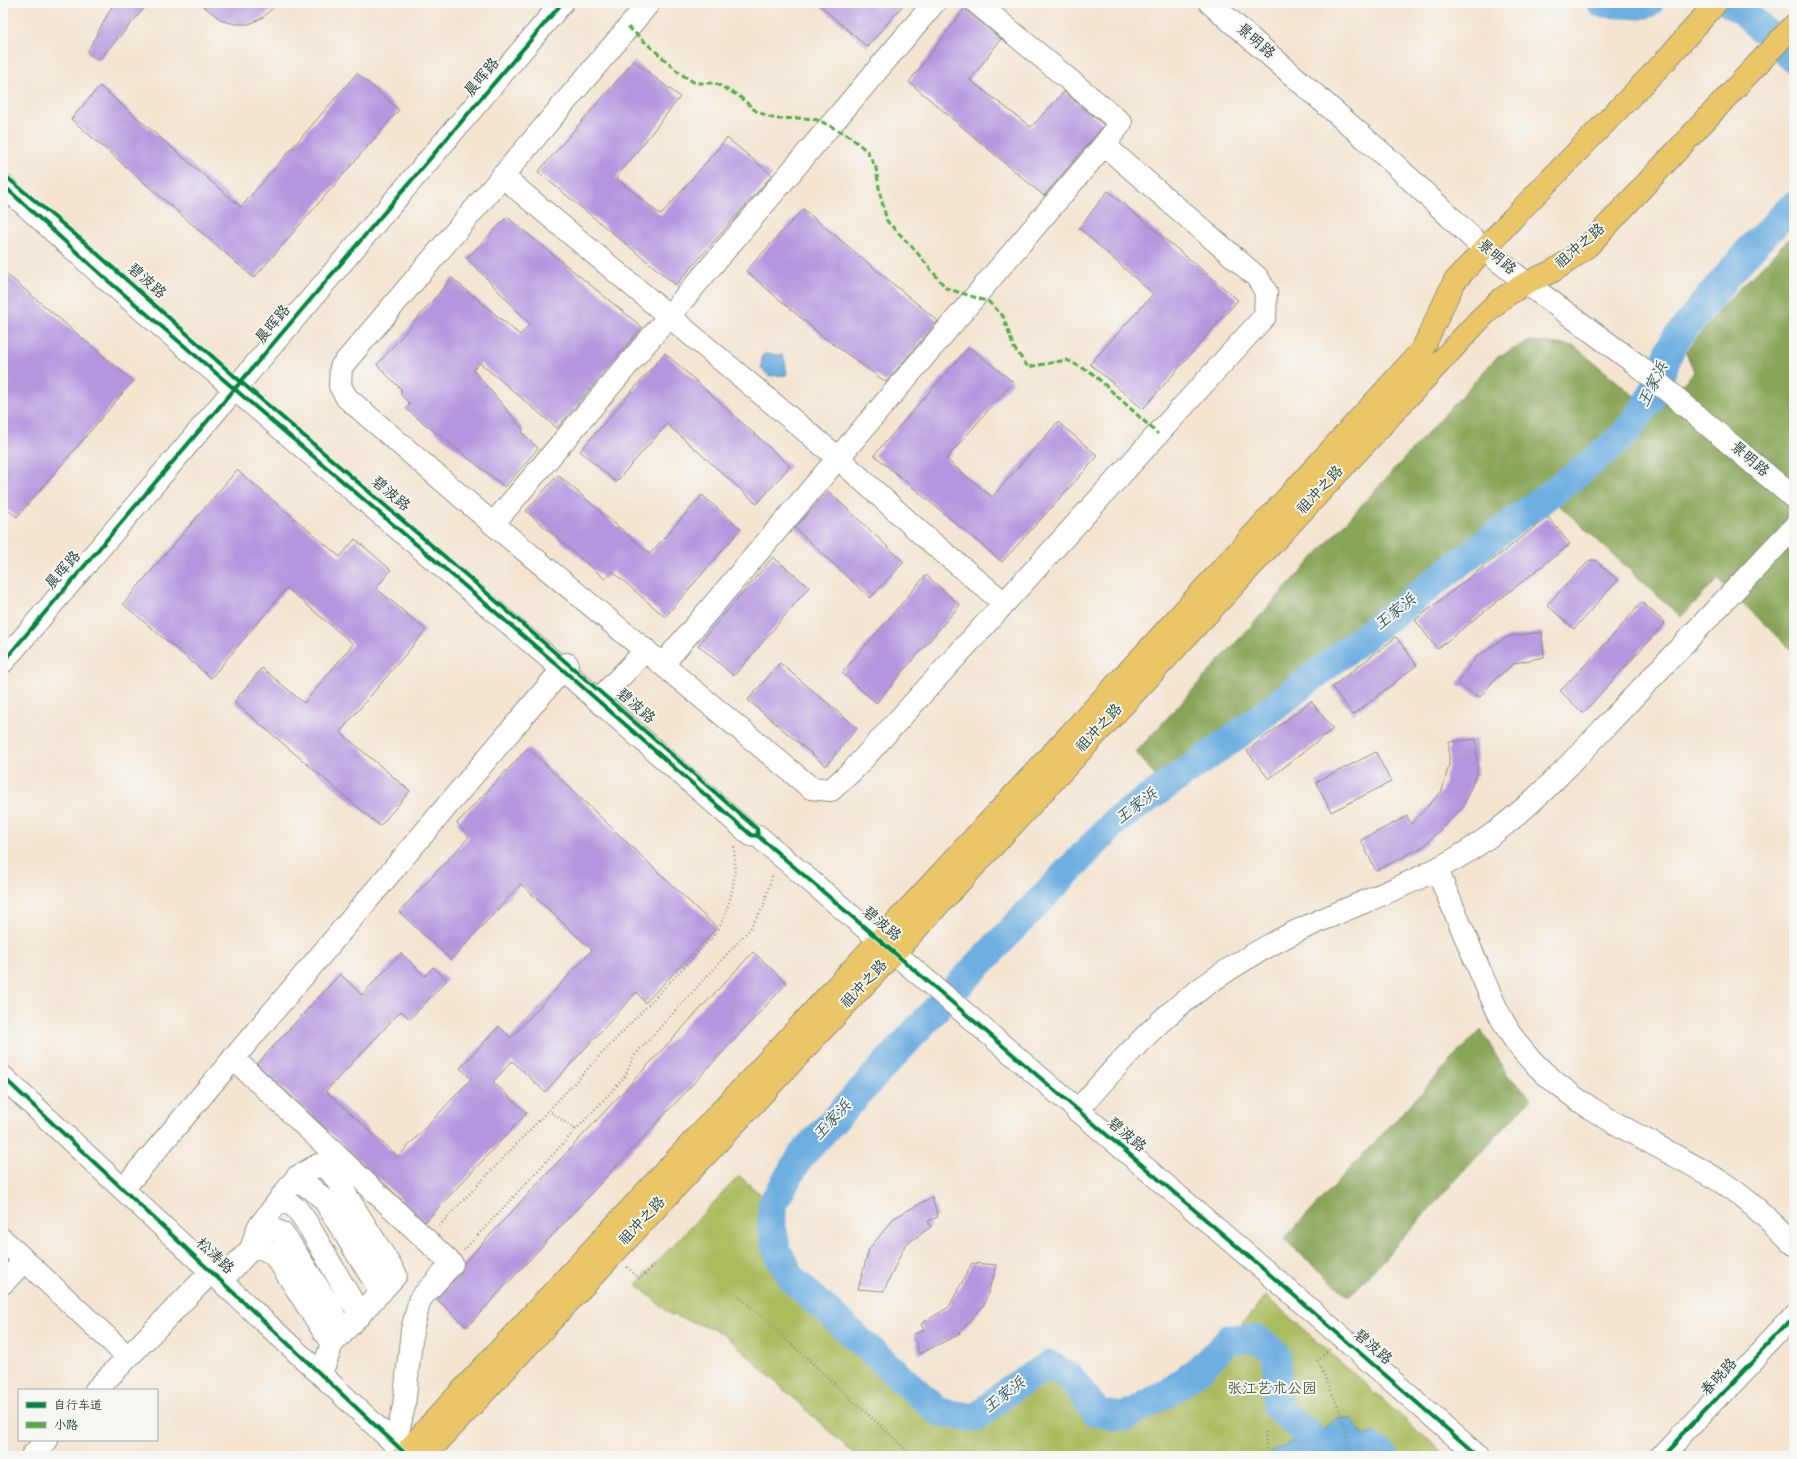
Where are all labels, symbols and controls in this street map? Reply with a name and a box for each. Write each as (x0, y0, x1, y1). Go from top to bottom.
street label: 景明路 (1231, 19, 1279, 65)
street label: 晨晖路 (460, 54, 506, 102)
street label: 祖冲之路 (1551, 219, 1611, 275)
street label: 景明路 (1472, 235, 1520, 281)
street label: 碧波路 (122, 259, 170, 305)
street label: 晨晖路 (251, 301, 297, 349)
water label: 王家浜 (1633, 357, 1675, 412)
street label: 景明路 (1725, 437, 1773, 483)
street label: 祖冲之路 (1292, 462, 1350, 520)
street label: 碧波路 (366, 472, 414, 518)
street label: 晨晖路 (41, 547, 87, 595)
water label: 王家浜 (1370, 589, 1423, 637)
street label: 碧波路 (611, 684, 659, 730)
street label: 祖冲之路 (1071, 700, 1129, 758)
water label: 王家浜 (1111, 783, 1164, 831)
street label: 碧波路 (857, 902, 905, 948)
street label: 祖冲之路 (836, 956, 894, 1014)
water label: 王家浜 (808, 1095, 858, 1146)
street label: 碧波路 (1102, 1113, 1150, 1159)
street label: 祖冲之路 (614, 1193, 672, 1251)
street label: 松涛路 (190, 1234, 238, 1280)
street label: 碧波路 (1348, 1325, 1396, 1371)
street label: 春晓路 (1697, 1354, 1743, 1402)
water label: 王家浜 (979, 1372, 1032, 1420)
park label: 张江艺术公园 (1227, 1379, 1317, 1401)
legend (18, 1389, 158, 1441)
text: 自行车道 (54, 1398, 102, 1415)
text: 小路 (54, 1418, 78, 1435)

